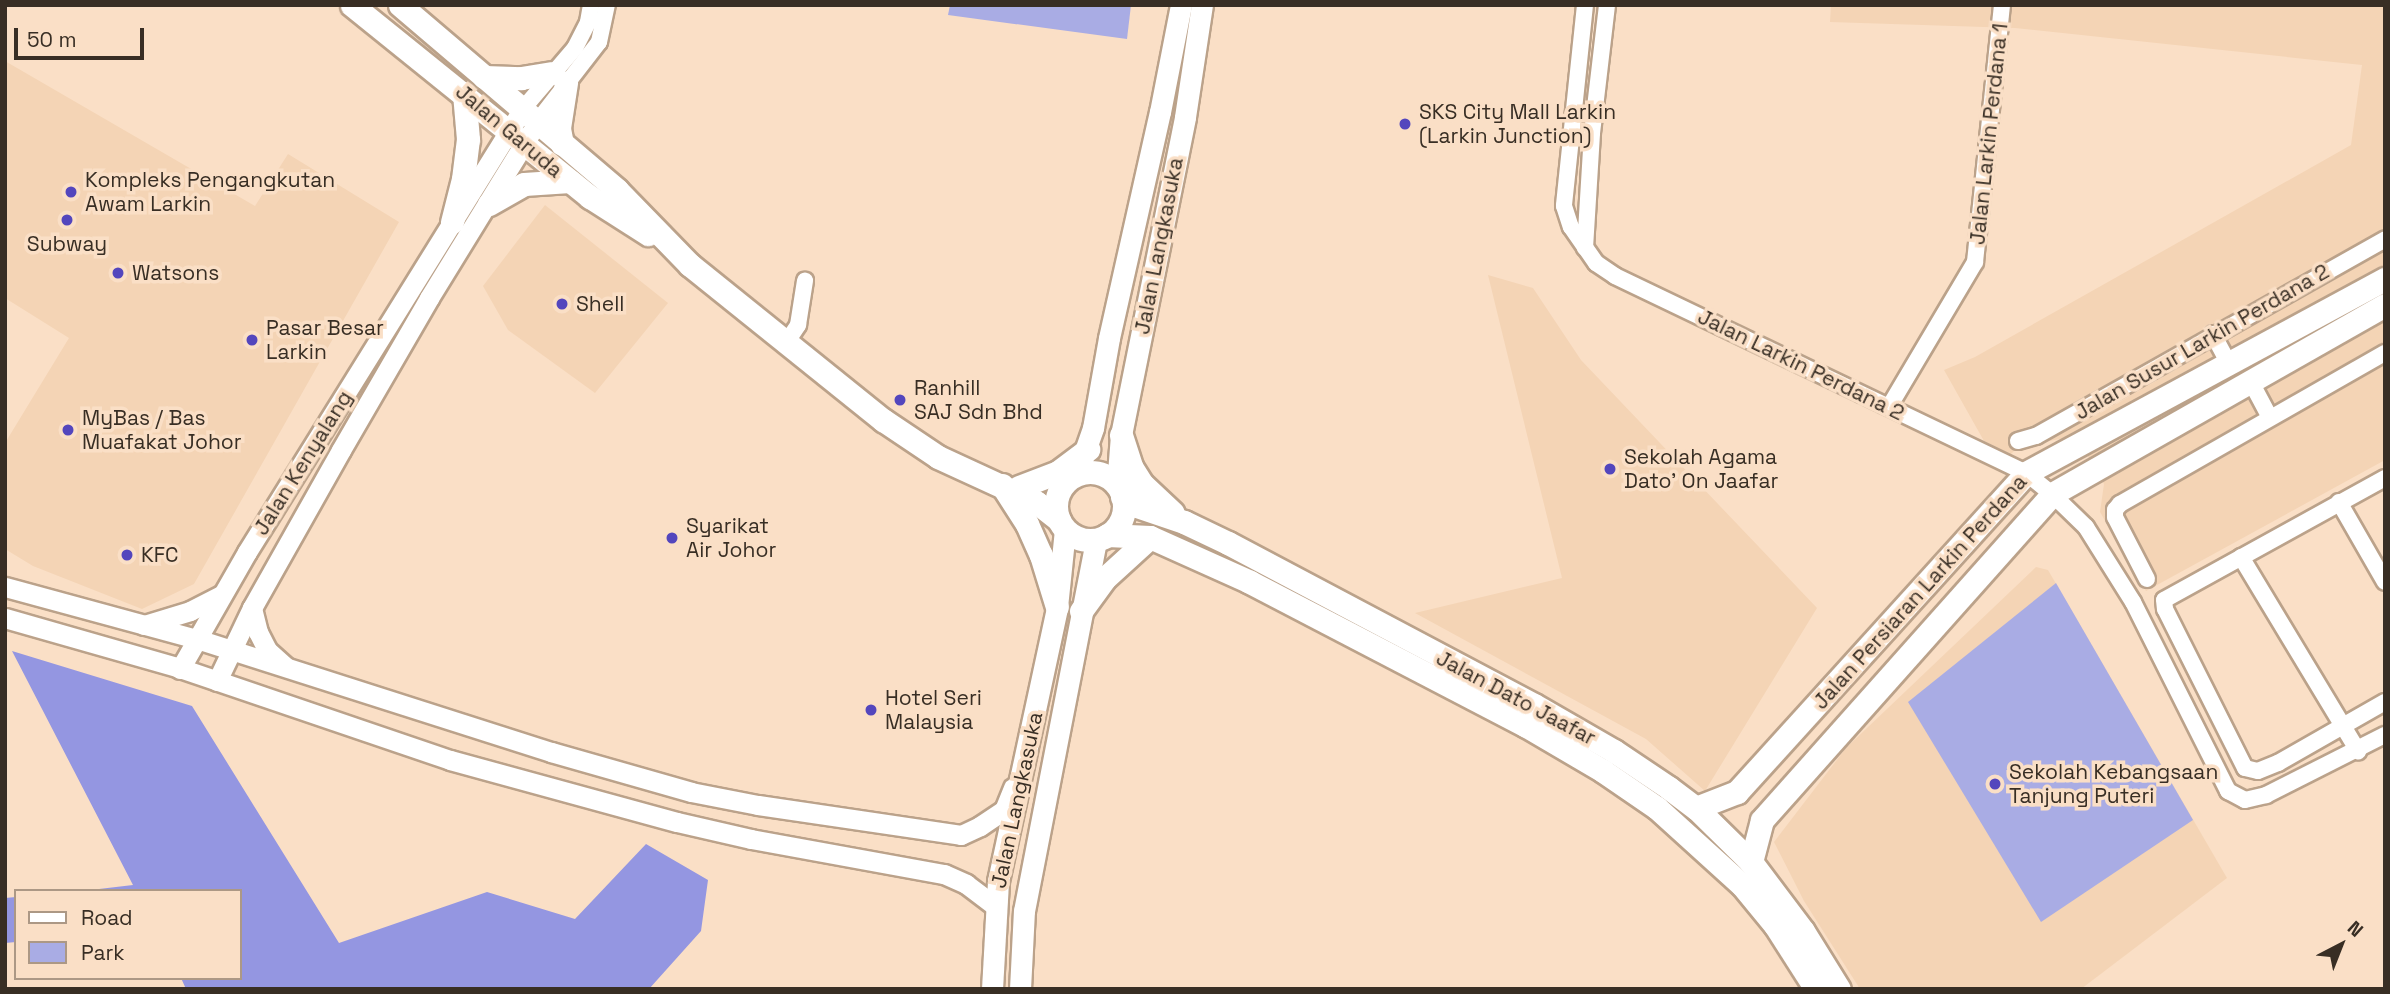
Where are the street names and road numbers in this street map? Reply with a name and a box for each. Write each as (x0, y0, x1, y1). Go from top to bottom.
street label: Jalan Larkin Perdana 1 (1965, 22, 2013, 246)
street label: Jalan Garuda (450, 79, 568, 183)
street label: Jalan Langkasuka (1130, 155, 1188, 337)
street label: Jalan Susur Larkin Perdana 2 (2070, 259, 2334, 425)
street label: Jalan Larkin Perdana 2 (1694, 304, 1908, 426)
street label: Jalan Kenyalang (248, 386, 358, 540)
street label: Jalan Persiaran Larkin Perdana (1808, 469, 2032, 715)
street label: Jalan Dato Jaafar (1432, 645, 1600, 751)
street label: Jalan Langkasuka (986, 710, 1048, 890)

